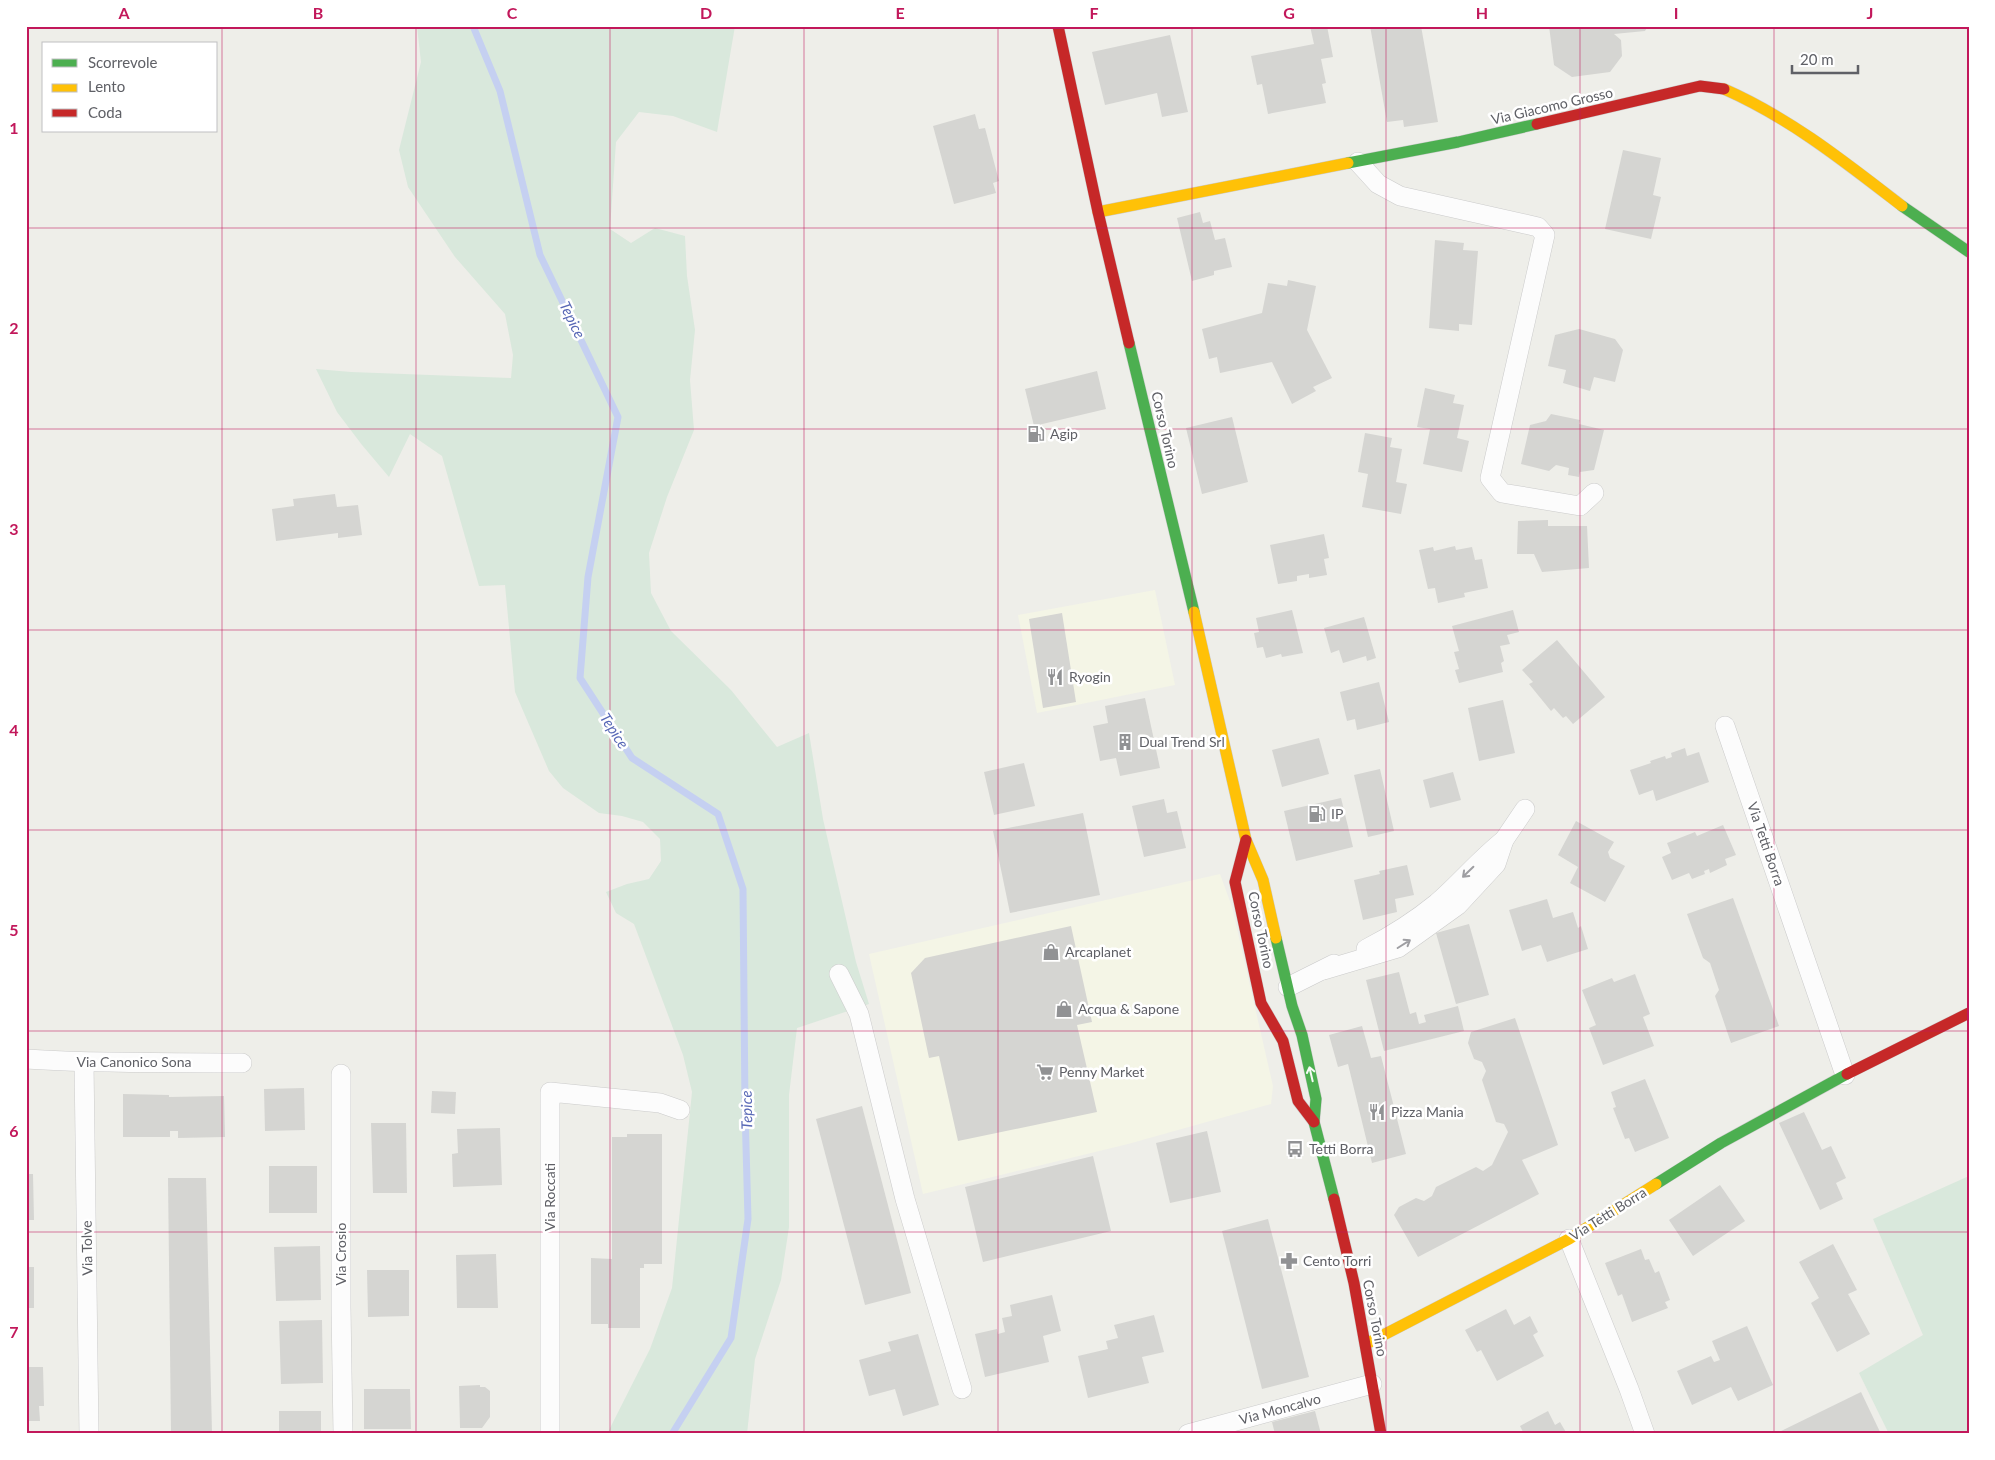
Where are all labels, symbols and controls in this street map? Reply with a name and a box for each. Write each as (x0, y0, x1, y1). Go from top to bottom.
text: A (117, 3, 130, 22)
text: B (313, 3, 323, 22)
text: C (507, 3, 518, 22)
text: D (700, 3, 712, 22)
text: E (895, 3, 905, 22)
text: F (1089, 3, 1099, 22)
text: G (1283, 3, 1295, 22)
text: H (1476, 3, 1488, 22)
text: I (1674, 3, 1678, 22)
text: J (1867, 3, 1873, 22)
legend (42, 42, 218, 132)
scale bar (1792, 42, 1859, 74)
text: 20 m (1800, 50, 1834, 68)
text: Scorrevole (88, 53, 158, 71)
text: Lento (88, 77, 125, 95)
street label: Via Giacomo Grosso (1489, 83, 1614, 128)
text: Coda (88, 103, 122, 121)
text: 1 (9, 118, 19, 137)
water label: Tepice (556, 298, 590, 341)
text: 2 (9, 318, 19, 337)
street label: Corso Torino (1148, 390, 1183, 470)
fuel station icon: Agip (1026, 424, 1046, 444)
place label: Agip (1050, 425, 1078, 442)
text: 3 (9, 519, 19, 538)
restaurant icon: Ryogin (1045, 667, 1065, 687)
place label: Ryogin (1069, 668, 1111, 685)
water label: Tepice (597, 709, 633, 752)
text: 4 (9, 720, 19, 739)
building icon: Dual Trend Srl (1115, 732, 1135, 752)
place label: Dual Trend Srl (1139, 733, 1225, 750)
street label: Via Tetti Borra (1744, 800, 1789, 888)
fuel station icon: IP (1307, 804, 1327, 824)
place label: IP (1331, 805, 1343, 822)
one-way arrow (1462, 866, 1474, 878)
street label: Corso Torino (1245, 890, 1278, 970)
text: 5 (9, 920, 19, 939)
one-way arrow (1396, 938, 1410, 948)
shop icon: Arcaplanet (1041, 942, 1061, 962)
place label: Arcaplanet (1065, 943, 1131, 960)
shop icon: Acqua & Sapone (1054, 999, 1074, 1019)
place label: Acqua & Sapone (1078, 1000, 1179, 1017)
street label: Via Canonico Sona (77, 1053, 192, 1070)
supermarket icon: Penny Market (1035, 1062, 1055, 1082)
place label: Penny Market (1059, 1063, 1144, 1080)
one-way arrow (1306, 1067, 1315, 1083)
water label: Tepice (737, 1090, 755, 1130)
restaurant icon: Pizza Mania (1367, 1102, 1387, 1122)
place label: Pizza Mania (1391, 1103, 1464, 1120)
text: 6 (9, 1121, 19, 1140)
bus stop icon: Tetti Borra (1285, 1139, 1305, 1159)
place label: Tetti Borra (1309, 1140, 1373, 1157)
street label: Via Roccati (541, 1163, 558, 1231)
street label: Via Tetti Borra (1566, 1183, 1649, 1244)
street label: Via Tolve (78, 1220, 95, 1276)
street label: Via Crosio (332, 1223, 349, 1285)
pharmacy icon: Cento Torri (1279, 1251, 1299, 1271)
place label: Cento Torri (1303, 1252, 1371, 1269)
street label: Corso Torino (1360, 1278, 1391, 1358)
text: 7 (9, 1322, 19, 1341)
street label: Via Moncalvo (1237, 1389, 1323, 1428)

